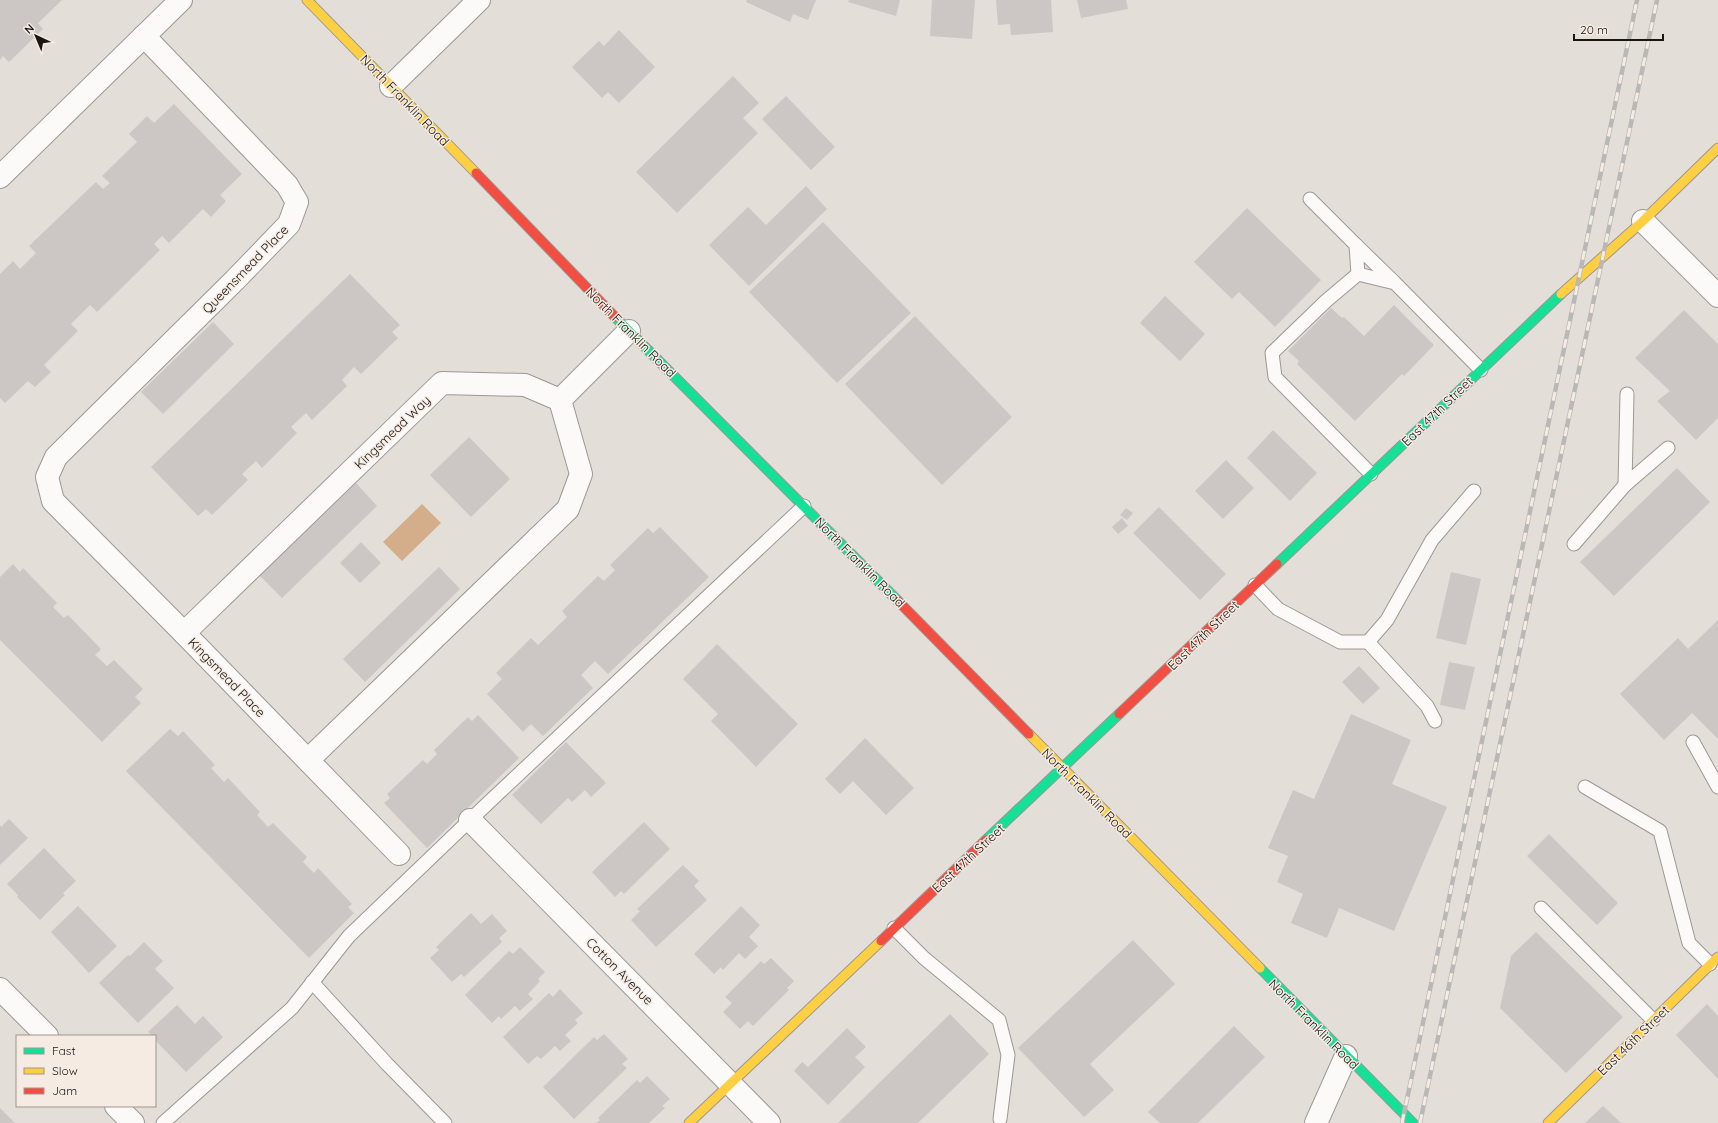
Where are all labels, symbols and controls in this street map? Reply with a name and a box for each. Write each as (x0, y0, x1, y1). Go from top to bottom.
north arrow (16, 16, 56, 56)
scale bar (1574, 16, 1663, 42)
text: N (21, 21, 37, 37)
text: 20 m (1580, 22, 1608, 37)
street label: North Franklin Road (357, 51, 453, 149)
street label: Queensmead Place (199, 221, 291, 317)
street label: North Franklin Road (583, 284, 679, 380)
street label: East 47th Street (1398, 373, 1476, 449)
street label: Kingsmead Way (351, 392, 433, 472)
street label: North Franklin Road (812, 514, 908, 610)
street label: East 47th Street (1164, 597, 1242, 673)
street label: Kingsmead Place (185, 634, 269, 720)
street label: North Franklin Road (1039, 745, 1135, 841)
street label: East 47th Street (928, 820, 1008, 896)
street label: Cotton Avenue (583, 934, 657, 1008)
street label: North Franklin Road (1266, 976, 1362, 1072)
street label: East 46th Street (1594, 1002, 1672, 1078)
legend (16, 1035, 156, 1107)
text: Fast (52, 1043, 76, 1058)
text: Slow (52, 1063, 78, 1078)
text: Jam (52, 1083, 77, 1098)

